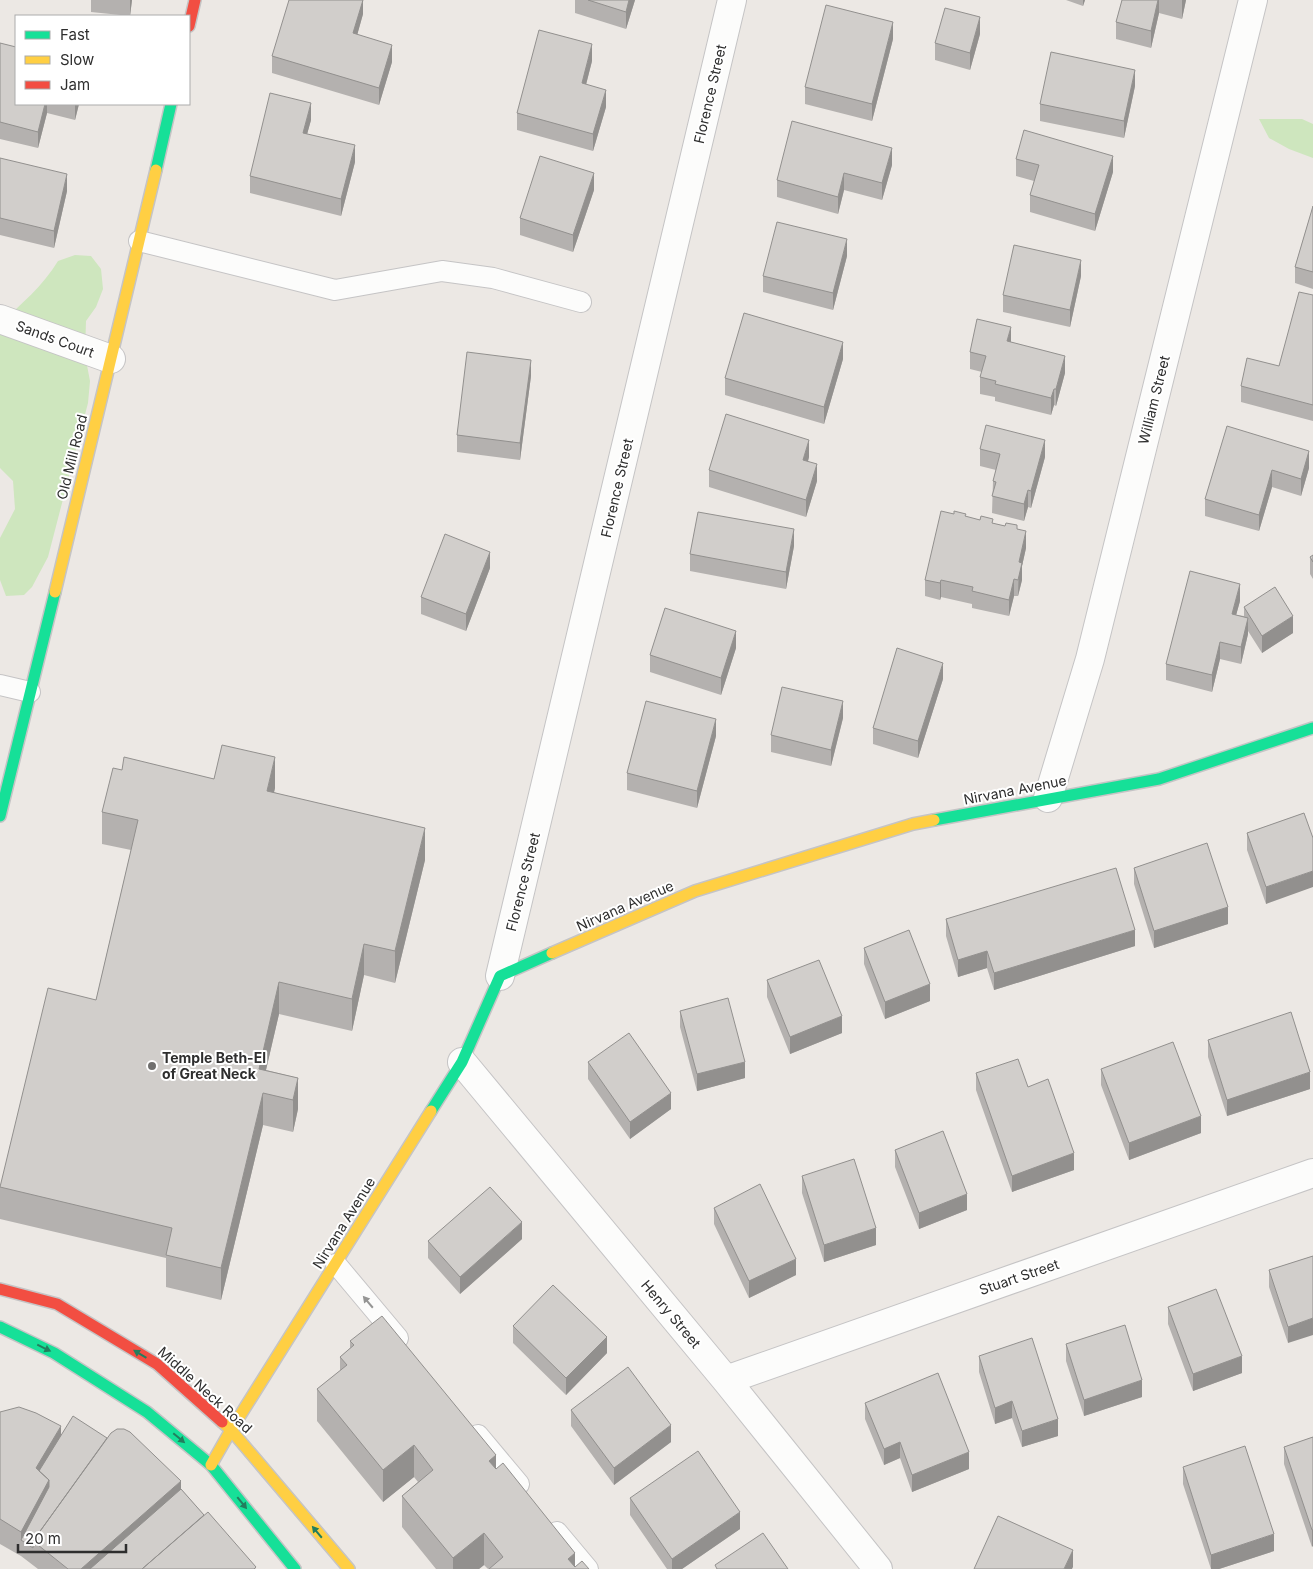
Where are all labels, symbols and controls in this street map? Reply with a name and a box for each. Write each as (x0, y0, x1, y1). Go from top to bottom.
legend (15, 15, 190, 105)
text: Fast (60, 25, 90, 44)
street label: Florence Street (690, 42, 729, 145)
text: Slow (60, 50, 94, 69)
text: Jam (60, 75, 90, 94)
street label: Sands Court (14, 317, 97, 361)
street label: William Street (1134, 353, 1173, 446)
street label: Old Mill Road (53, 413, 90, 501)
street label: Florence Street (597, 436, 636, 539)
street label: Nirvana Avenue (962, 771, 1068, 808)
street label: Florence Street (502, 830, 543, 933)
street label: Nirvana Avenue (574, 877, 676, 935)
place label: Temple Beth-El of Great Neck (162, 1049, 266, 1082)
marker: Temple Beth-El of Great Neck (146, 1060, 158, 1072)
street label: Nirvana Avenue (309, 1174, 378, 1271)
street label: Stuart Street (977, 1255, 1061, 1298)
street label: Henry Street (638, 1276, 705, 1351)
one-way arrow (362, 1296, 373, 1309)
street label: Middle Neck Road (155, 1343, 256, 1436)
one-way arrow (37, 1344, 51, 1352)
one-way arrow (134, 1349, 147, 1358)
one-way arrow (172, 1432, 184, 1444)
one-way arrow (236, 1496, 247, 1509)
scale bar (18, 1522, 125, 1554)
one-way arrow (312, 1525, 323, 1538)
text: 20 m (25, 1529, 61, 1548)

